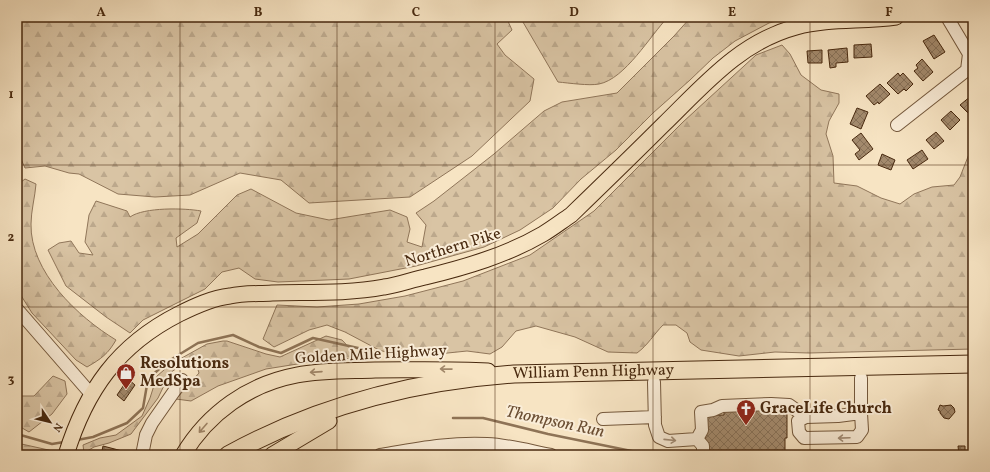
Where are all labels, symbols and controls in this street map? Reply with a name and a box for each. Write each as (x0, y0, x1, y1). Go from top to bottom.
text: A (96, 4, 106, 22)
text: B (254, 4, 263, 22)
text: C (412, 4, 420, 22)
text: D (569, 4, 579, 22)
text: E (728, 4, 736, 22)
text: F (885, 4, 893, 22)
text: 1 (8, 86, 14, 104)
street label: Northern Pike (402, 223, 504, 273)
text: 2 (8, 229, 15, 247)
street label: Golden Mile Highway (295, 340, 448, 370)
place label: Resolutions MedSpa (140, 353, 229, 393)
street label: William Penn Highway (512, 360, 675, 385)
shop icon: Resolutions MedSpa (115, 362, 137, 390)
one-way arrow (440, 365, 453, 373)
one-way arrow (310, 369, 323, 376)
text: 3 (8, 371, 15, 389)
church icon: GraceLife Church (735, 398, 757, 426)
place label: GraceLife Church (760, 398, 892, 420)
water label: Thompson Run (503, 400, 607, 444)
north arrow (30, 402, 70, 442)
text: N (49, 419, 65, 434)
one-way arrow (198, 423, 207, 434)
one-way arrow (838, 434, 851, 441)
one-way arrow (663, 436, 676, 443)

